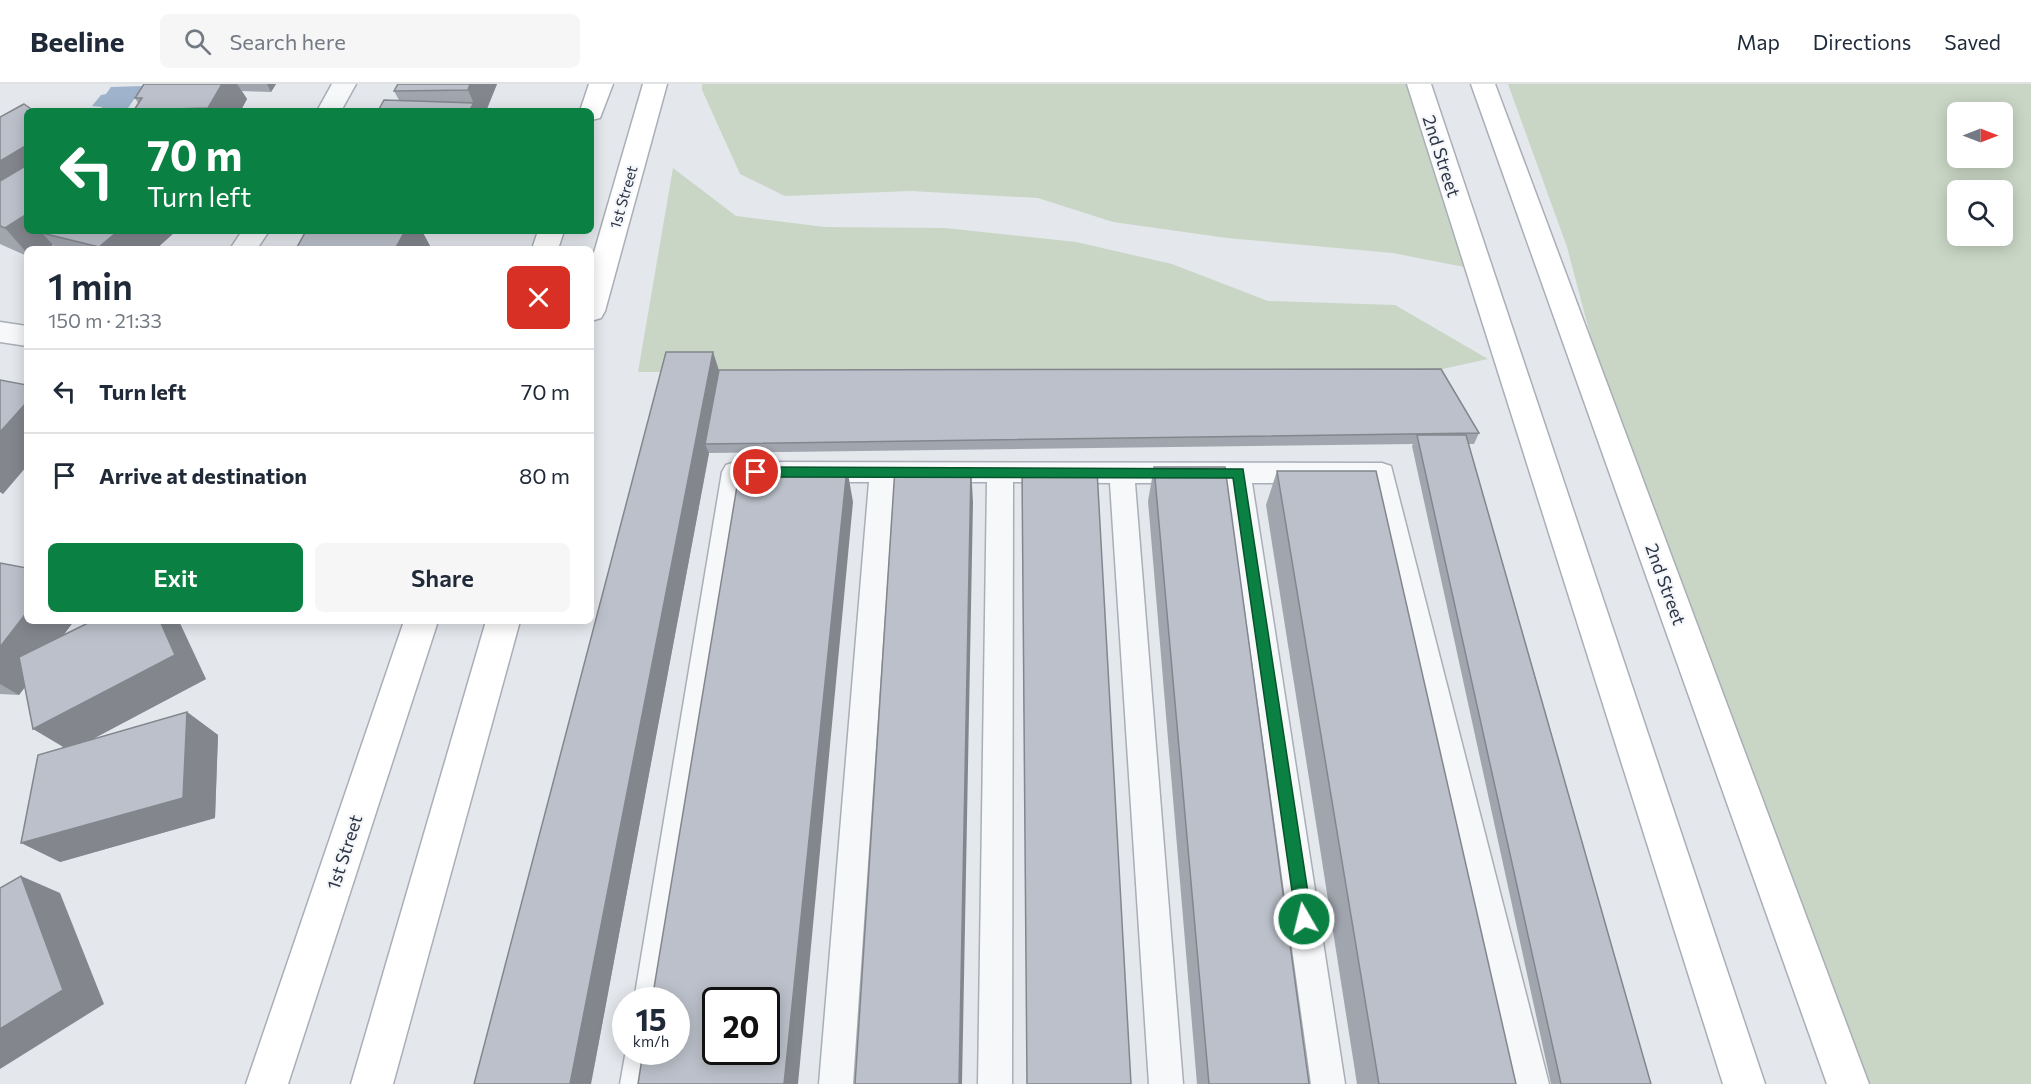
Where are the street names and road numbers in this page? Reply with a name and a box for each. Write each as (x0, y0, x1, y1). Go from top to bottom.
street label: 2nd Street (1418, 112, 1466, 200)
street label: 1st Street (605, 163, 641, 231)
street label: 2nd Street (1641, 540, 1691, 628)
street label: 1st Street (322, 812, 366, 892)

